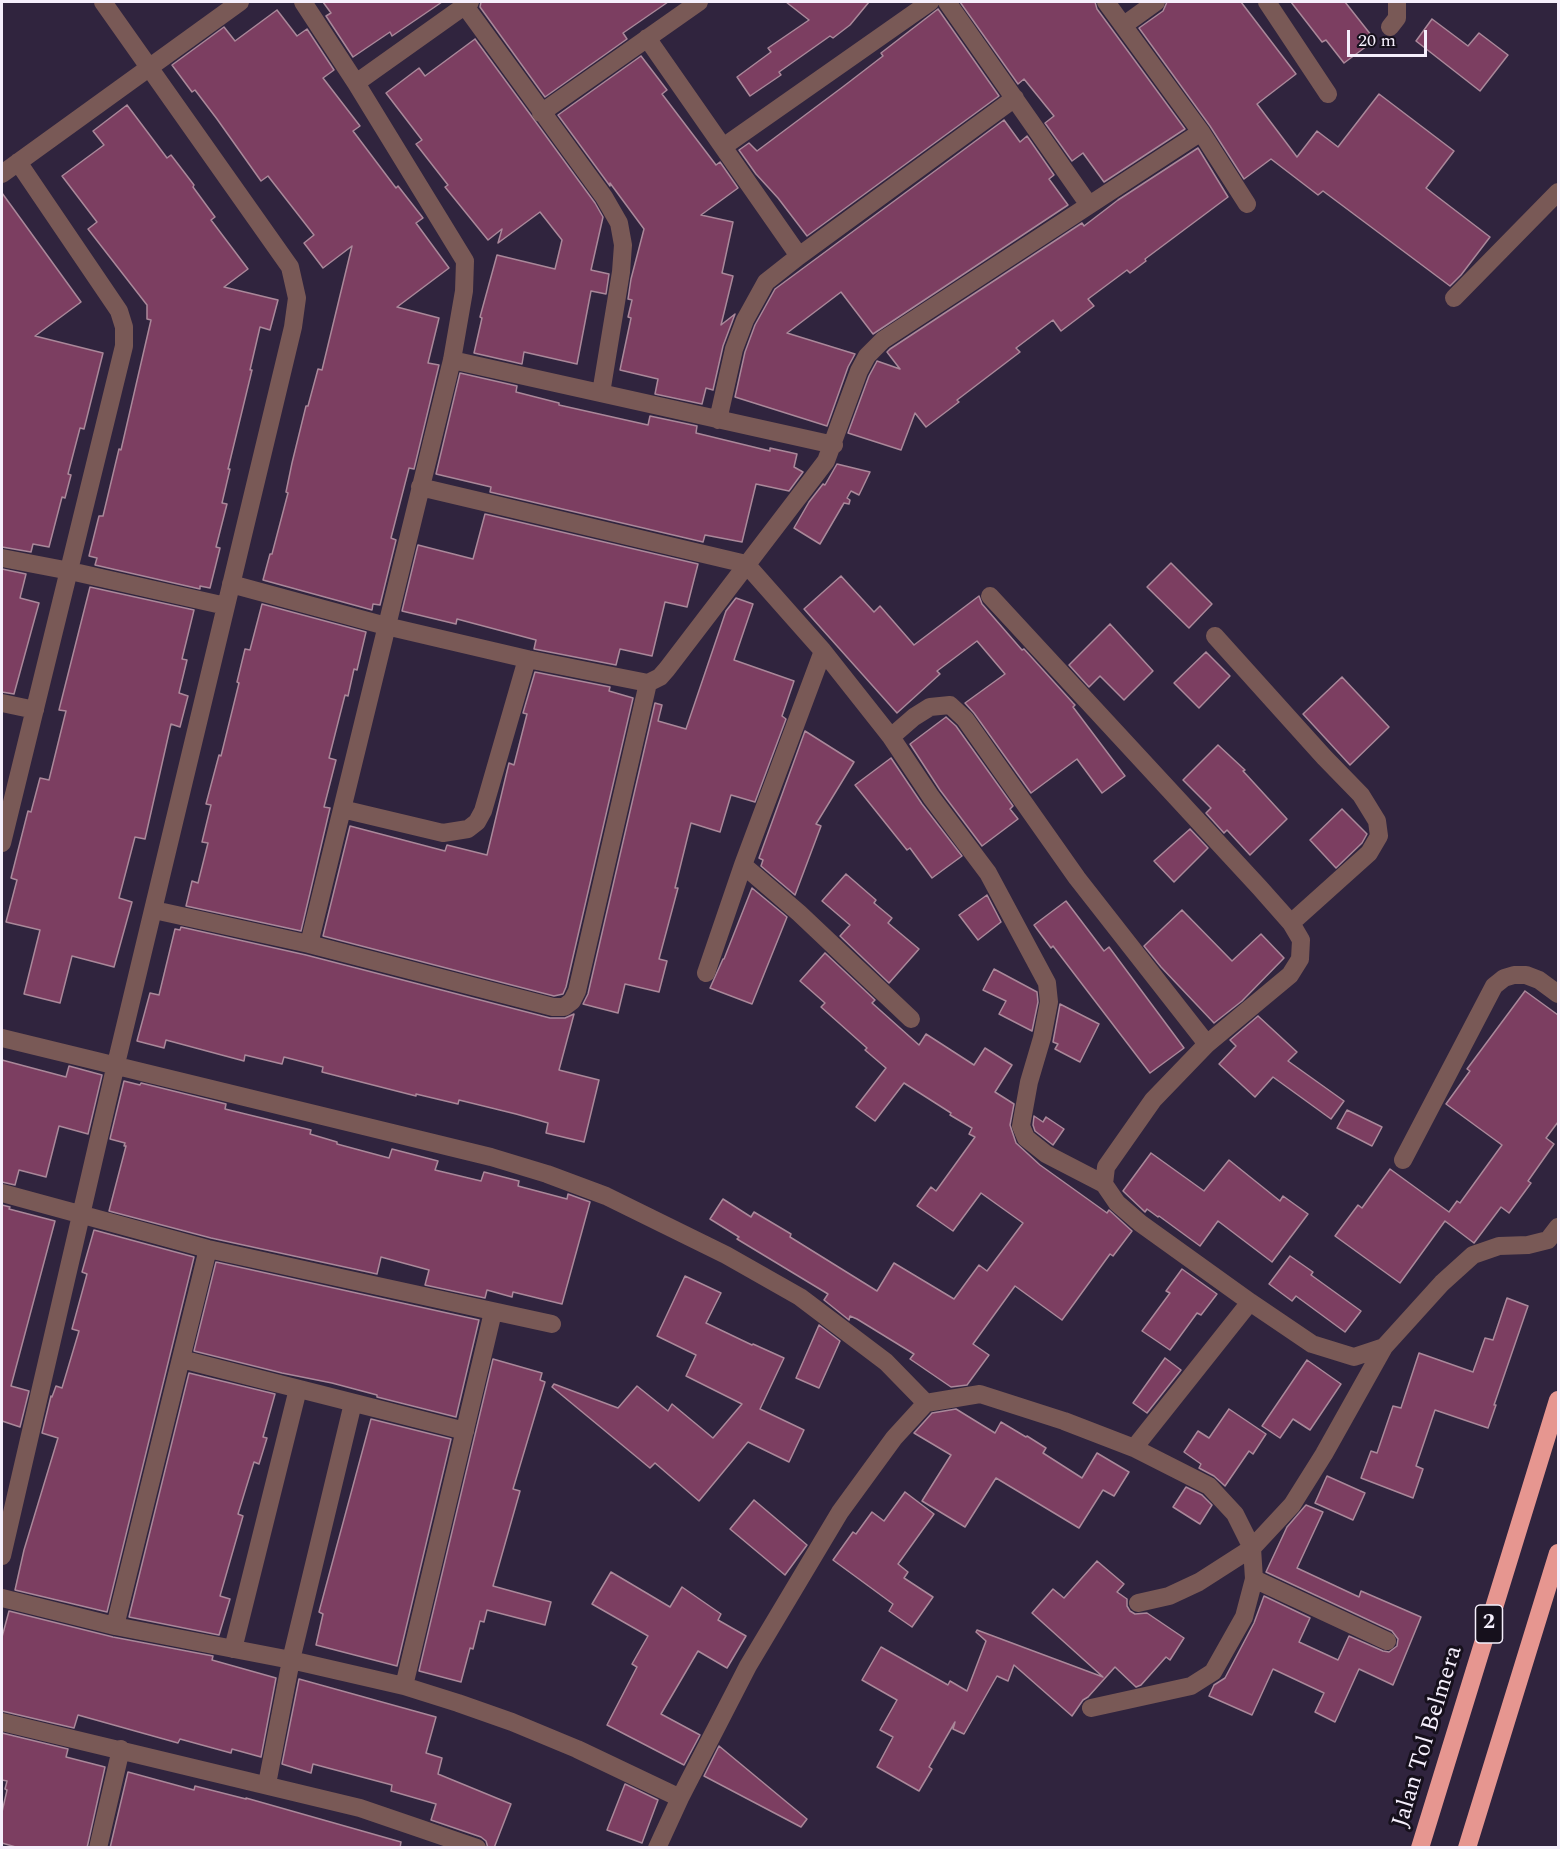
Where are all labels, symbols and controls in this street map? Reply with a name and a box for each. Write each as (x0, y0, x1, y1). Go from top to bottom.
scale bar (1350, 18, 1430, 56)
text: 20 m (1358, 27, 1396, 54)
road number: 2 (1476, 1605, 1502, 1643)
street label: Jalan Tol Belmera (1388, 1643, 1470, 1831)

